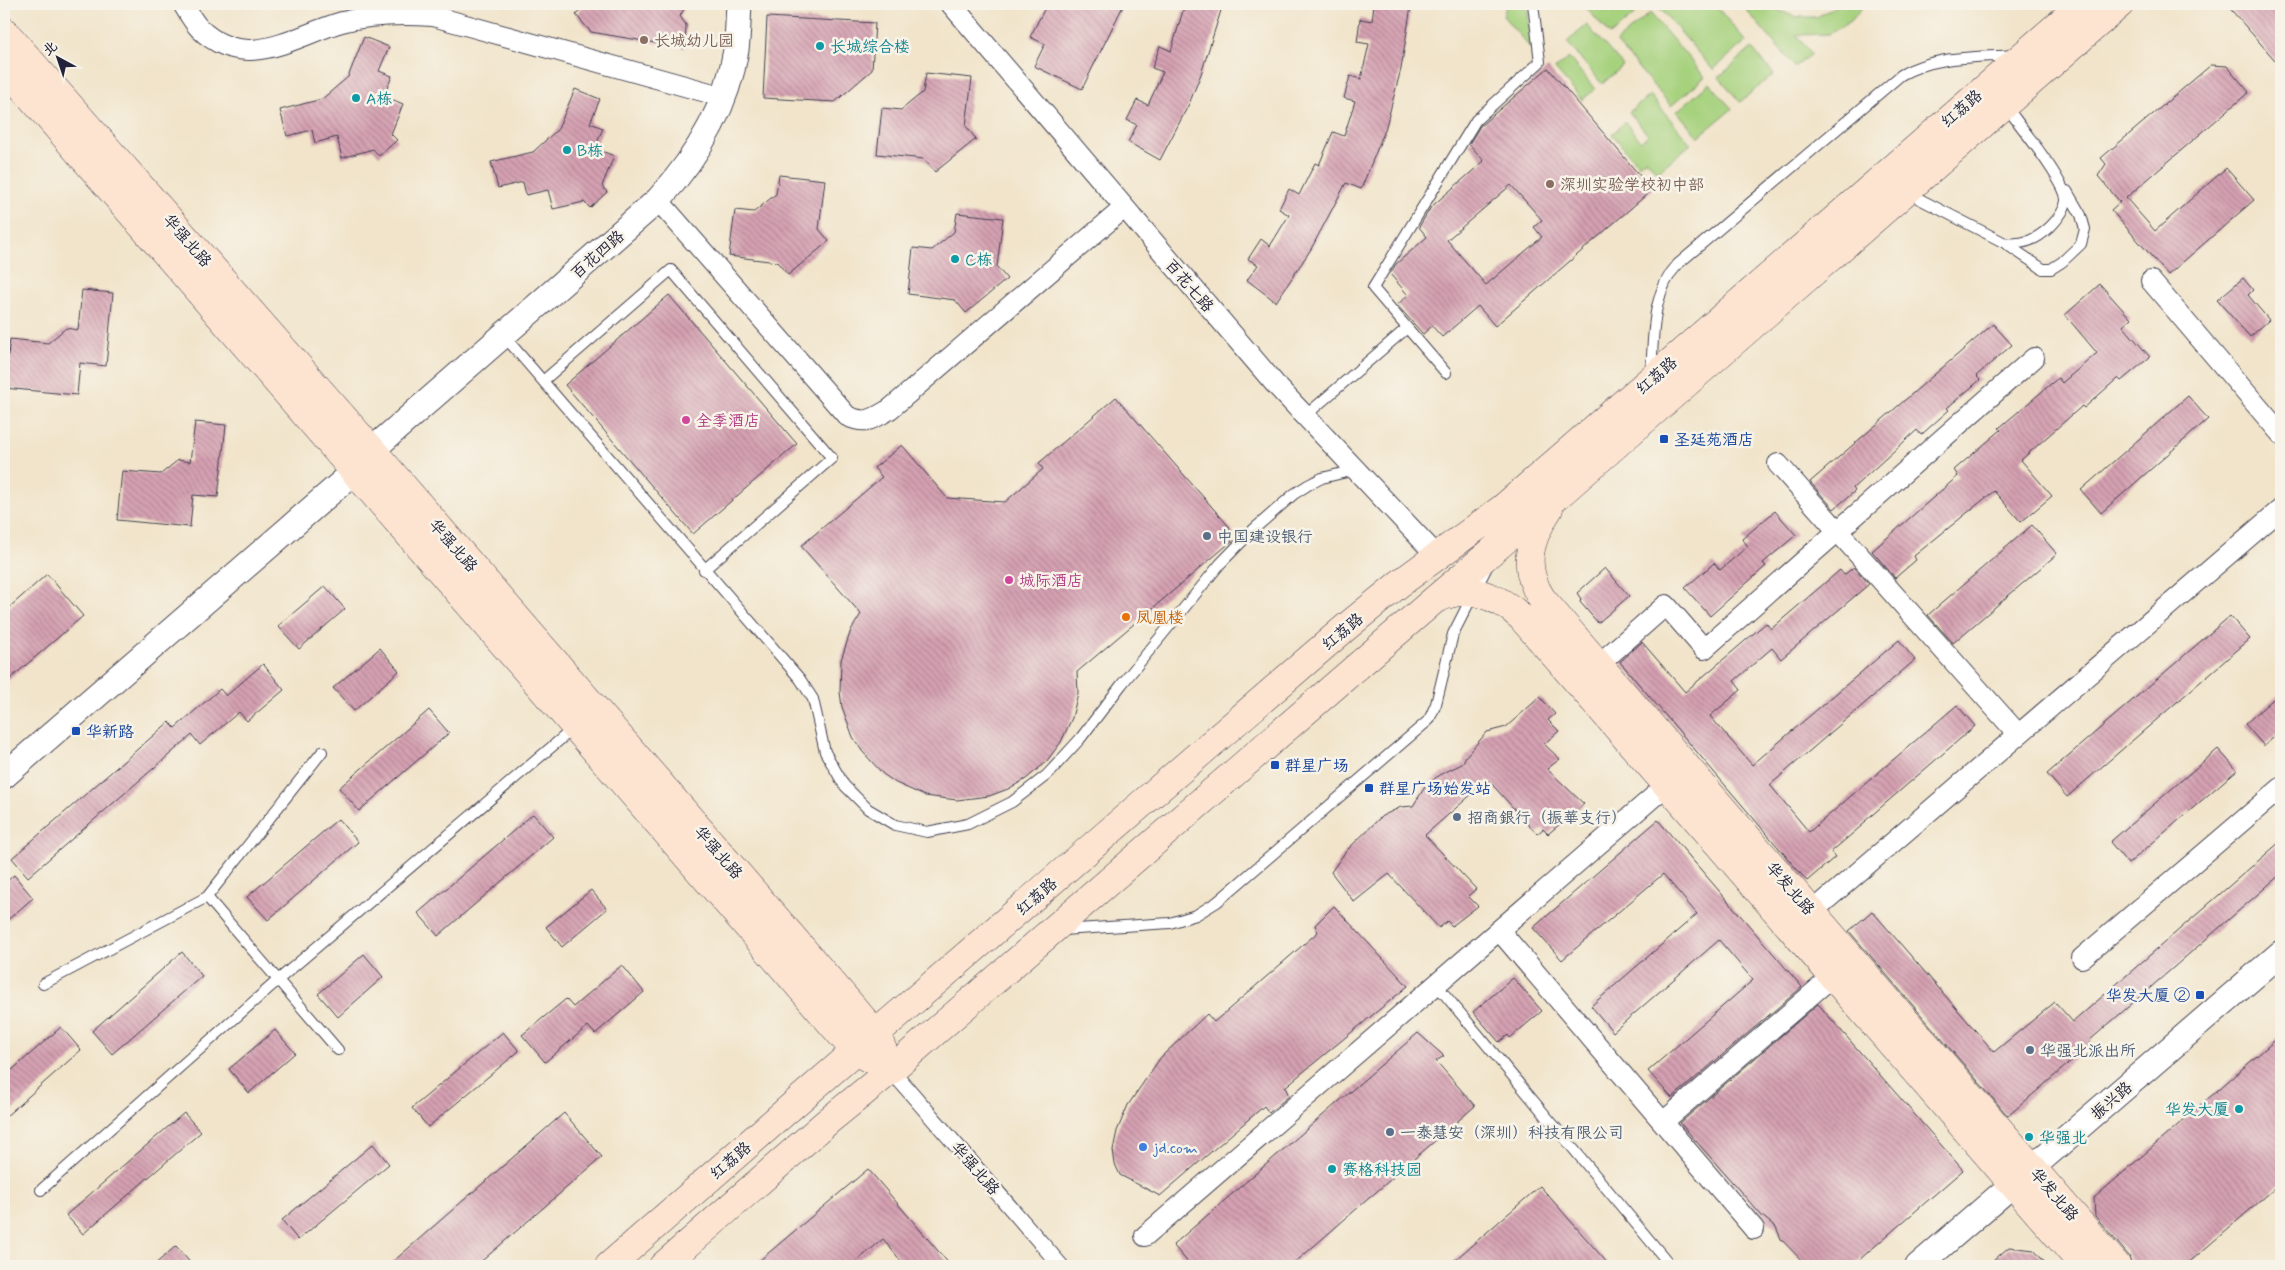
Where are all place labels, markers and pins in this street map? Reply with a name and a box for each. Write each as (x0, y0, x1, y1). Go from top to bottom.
place label: 长城幼儿园 (654, 31, 734, 52)
marker: 长城幼儿园 (638, 34, 650, 46)
place label: 长城综合楼 (830, 37, 910, 58)
marker: 长城综合楼 (814, 40, 826, 52)
place label: A栋 (366, 89, 392, 110)
marker: A栋 (350, 92, 362, 104)
place label: B栋 (577, 141, 603, 162)
marker: B栋 (561, 144, 573, 156)
place label: 深圳实验学校初中部 (1560, 175, 1704, 196)
marker: 深圳实验学校初中部 (1544, 178, 1556, 190)
place label: C栋 (965, 250, 992, 271)
marker: C栋 (949, 253, 961, 265)
place label: 全季酒店 (696, 411, 760, 432)
marker: 全季酒店 (680, 414, 692, 426)
place label: 圣廷苑酒店 (1674, 430, 1754, 451)
marker: 圣廷苑酒店 (1658, 433, 1670, 445)
place label: 中国建设银行 (1217, 527, 1313, 548)
marker: 中国建设银行 (1201, 530, 1213, 542)
place label: 城际酒店 (1019, 571, 1083, 592)
marker: 城际酒店 (1003, 574, 1015, 586)
place label: 凤凰楼 (1136, 608, 1184, 629)
marker: 凤凰楼 (1120, 611, 1132, 623)
place label: 华新路 (86, 722, 134, 743)
marker: 华新路 (70, 725, 82, 737)
place label: 群星广场 (1285, 756, 1349, 777)
marker: 群星广场 (1269, 759, 1281, 771)
place label: 群星广场始发站 (1379, 779, 1491, 800)
marker: 群星广场始发站 (1363, 782, 1375, 794)
place label: 招商銀行（振華支行） (1467, 808, 1627, 829)
marker: 招商銀行（振華支行） (1451, 811, 1463, 823)
place label: 华发大厦 ② (2106, 986, 2190, 1007)
marker: 华发大厦 ② (2194, 989, 2206, 1001)
place label: 华强北派出所 (2040, 1041, 2136, 1062)
marker: 华强北派出所 (2024, 1044, 2036, 1056)
place label: 华发大厦 (2165, 1100, 2229, 1121)
marker: 华发大厦 (2233, 1103, 2245, 1115)
place label: 一泰慧安（深圳）科技有限公司 (1400, 1123, 1624, 1144)
marker: 一泰慧安（深圳）科技有限公司 (1384, 1126, 1396, 1138)
place label: 华强北 (2039, 1128, 2087, 1149)
marker: 华强北 (2023, 1131, 2035, 1143)
place label: jd.com (1152, 1138, 1198, 1159)
marker: jd.com (1137, 1141, 1149, 1153)
place label: 赛格科技园 (1342, 1160, 1422, 1181)
marker: 赛格科技园 (1326, 1163, 1338, 1175)

